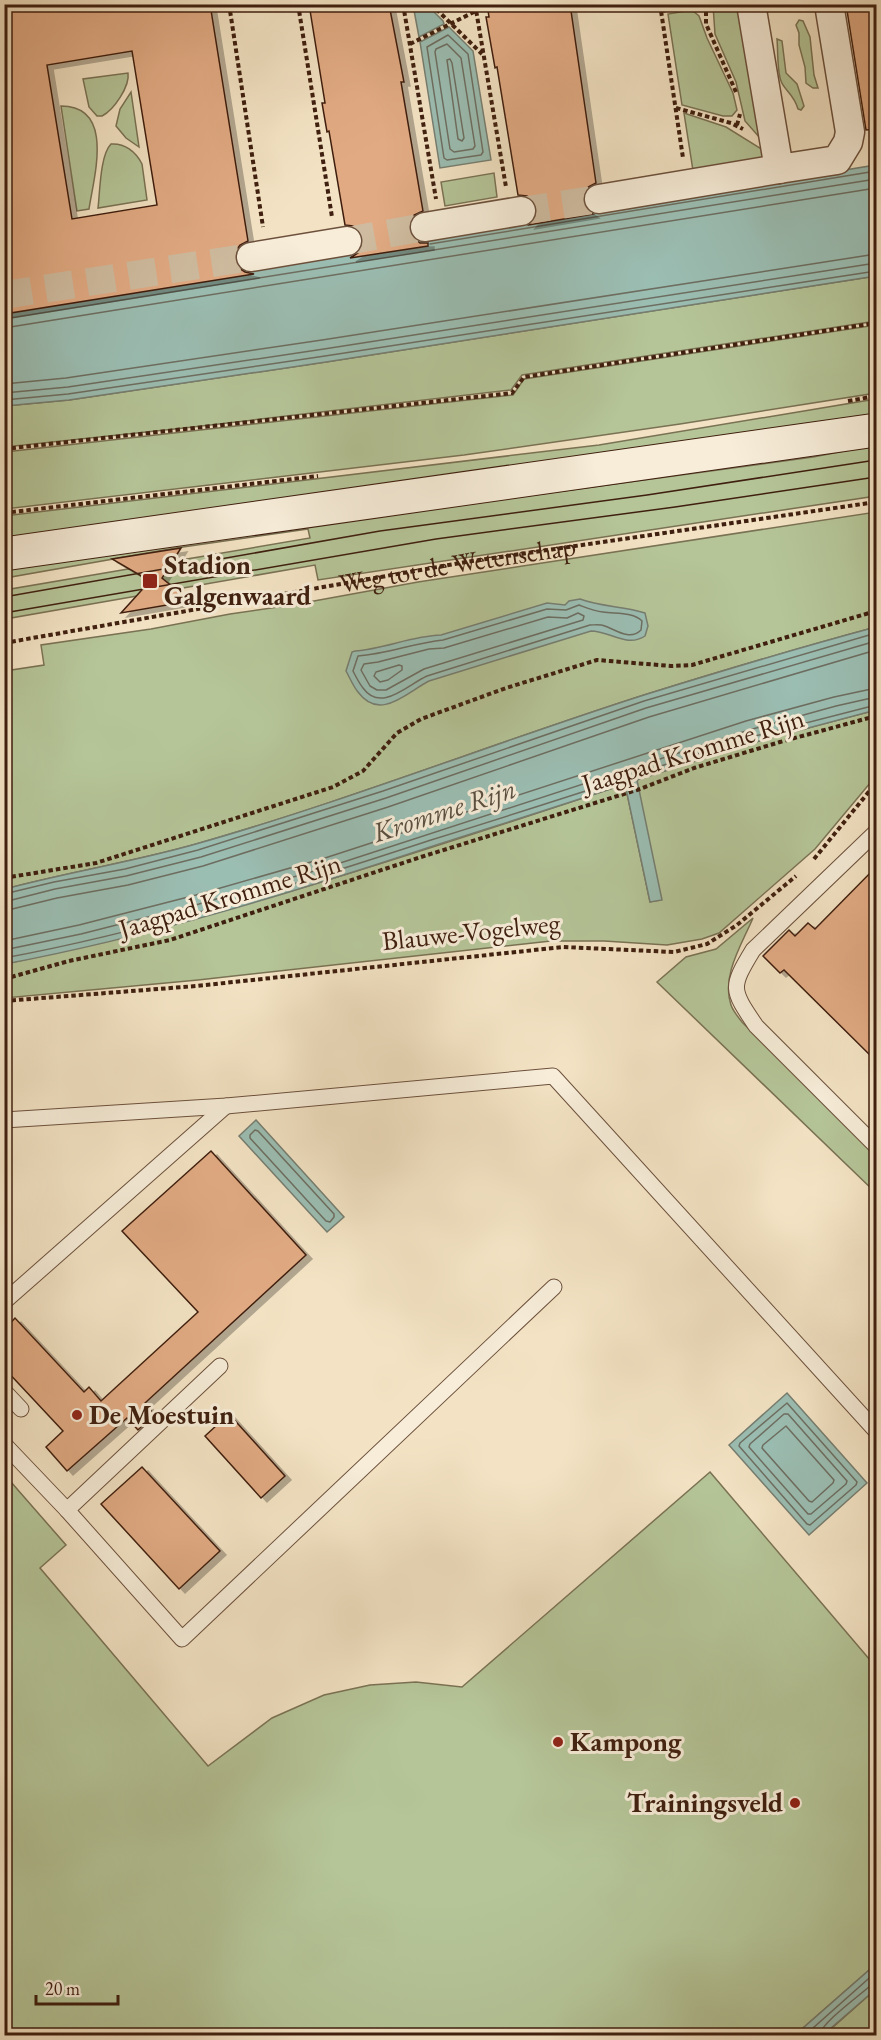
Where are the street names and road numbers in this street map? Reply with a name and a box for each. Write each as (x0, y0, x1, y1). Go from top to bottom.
street label: Weg tot de Wetenschap (336, 528, 578, 601)
street label: Jaagpad Kromme Rijn (576, 700, 808, 802)
street label: Jaagpad Kromme Rijn (113, 845, 345, 947)
street label: Blauwe-Vogelweg (380, 905, 562, 958)

